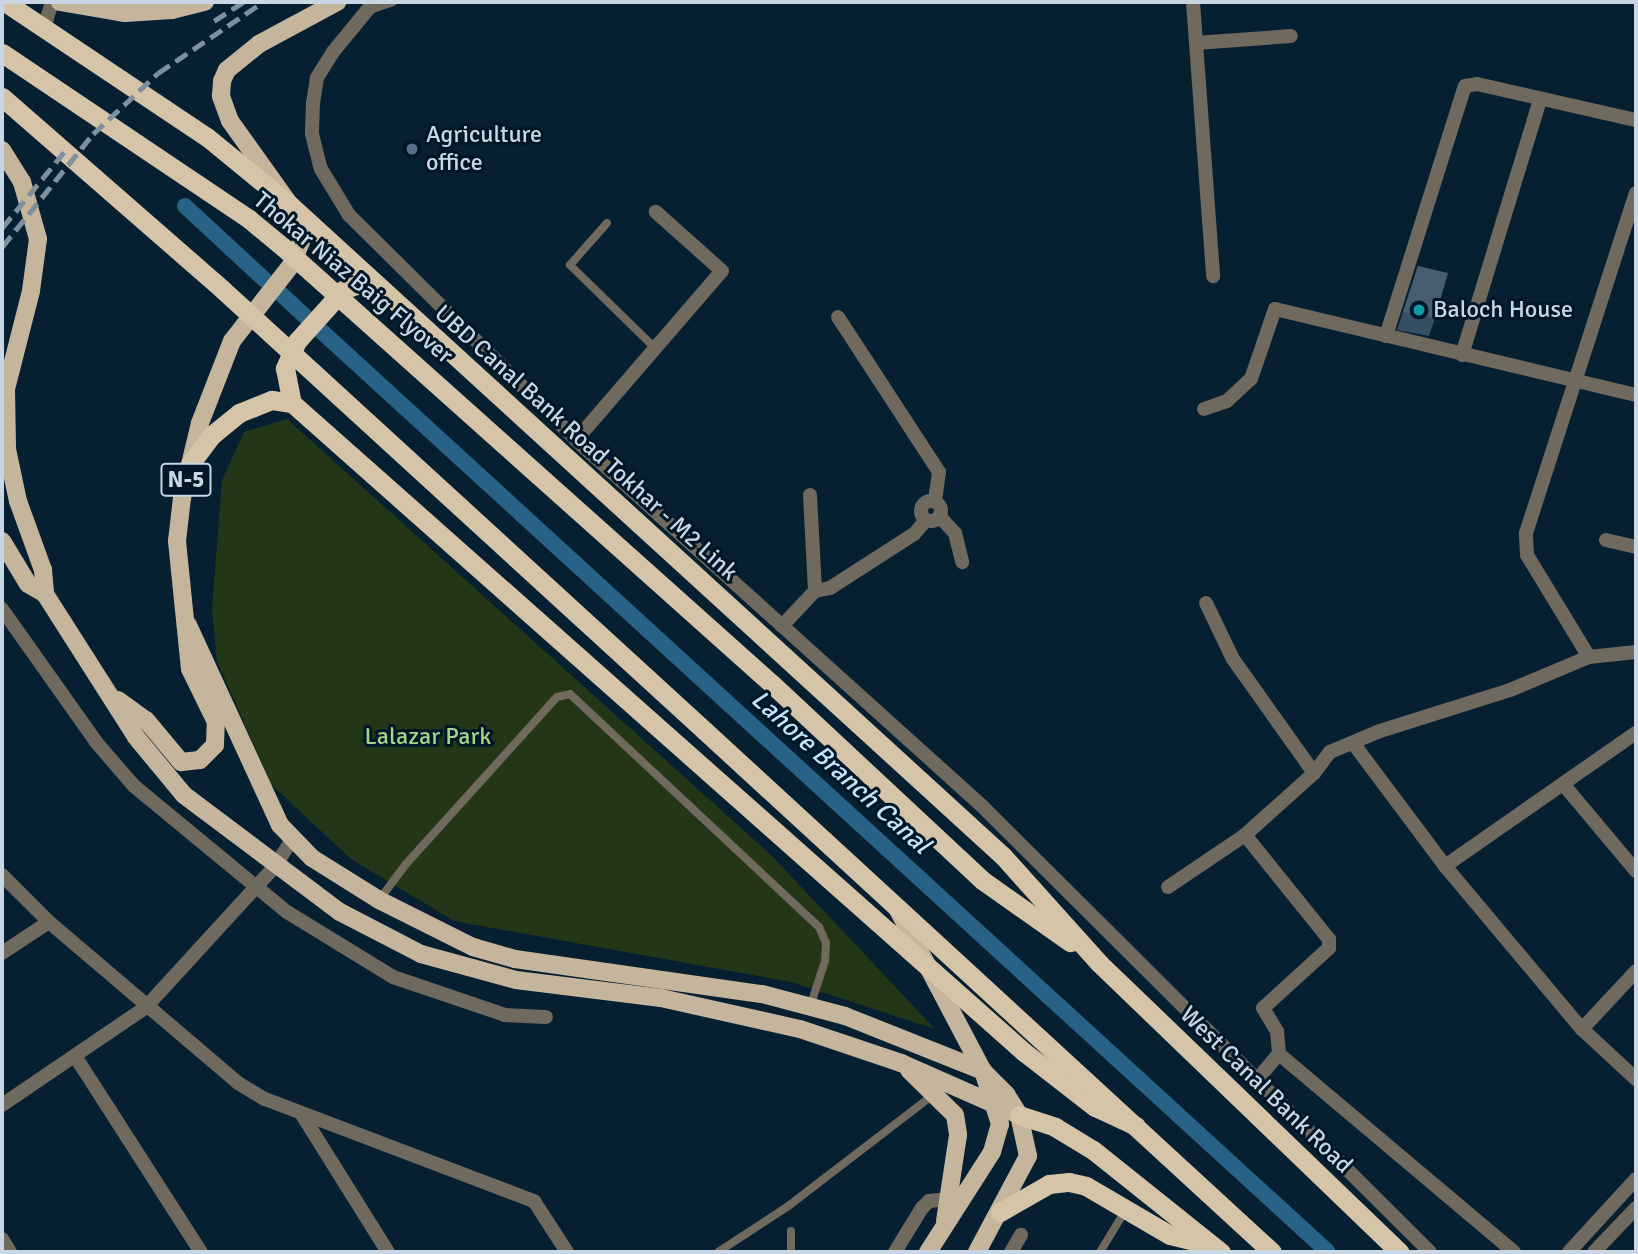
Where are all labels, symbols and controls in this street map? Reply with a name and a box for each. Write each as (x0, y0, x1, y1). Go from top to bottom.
place label: Agriculture office (426, 121, 542, 177)
marker: Agriculture office (404, 141, 420, 157)
street label: Thokar Niaz Baig Flyover (247, 186, 459, 370)
place label: Baloch House (1433, 296, 1573, 324)
street label: UBD Canal Bank Road Tokhar - M2 Link (429, 299, 743, 587)
marker: Baloch House (1411, 302, 1427, 318)
road number: N-5 (160, 460, 212, 500)
water label: Lahore Branch Canal (744, 684, 936, 862)
park label: Lalazar Park (365, 723, 491, 751)
street label: West Canal Bank Road (1174, 1000, 1358, 1180)

